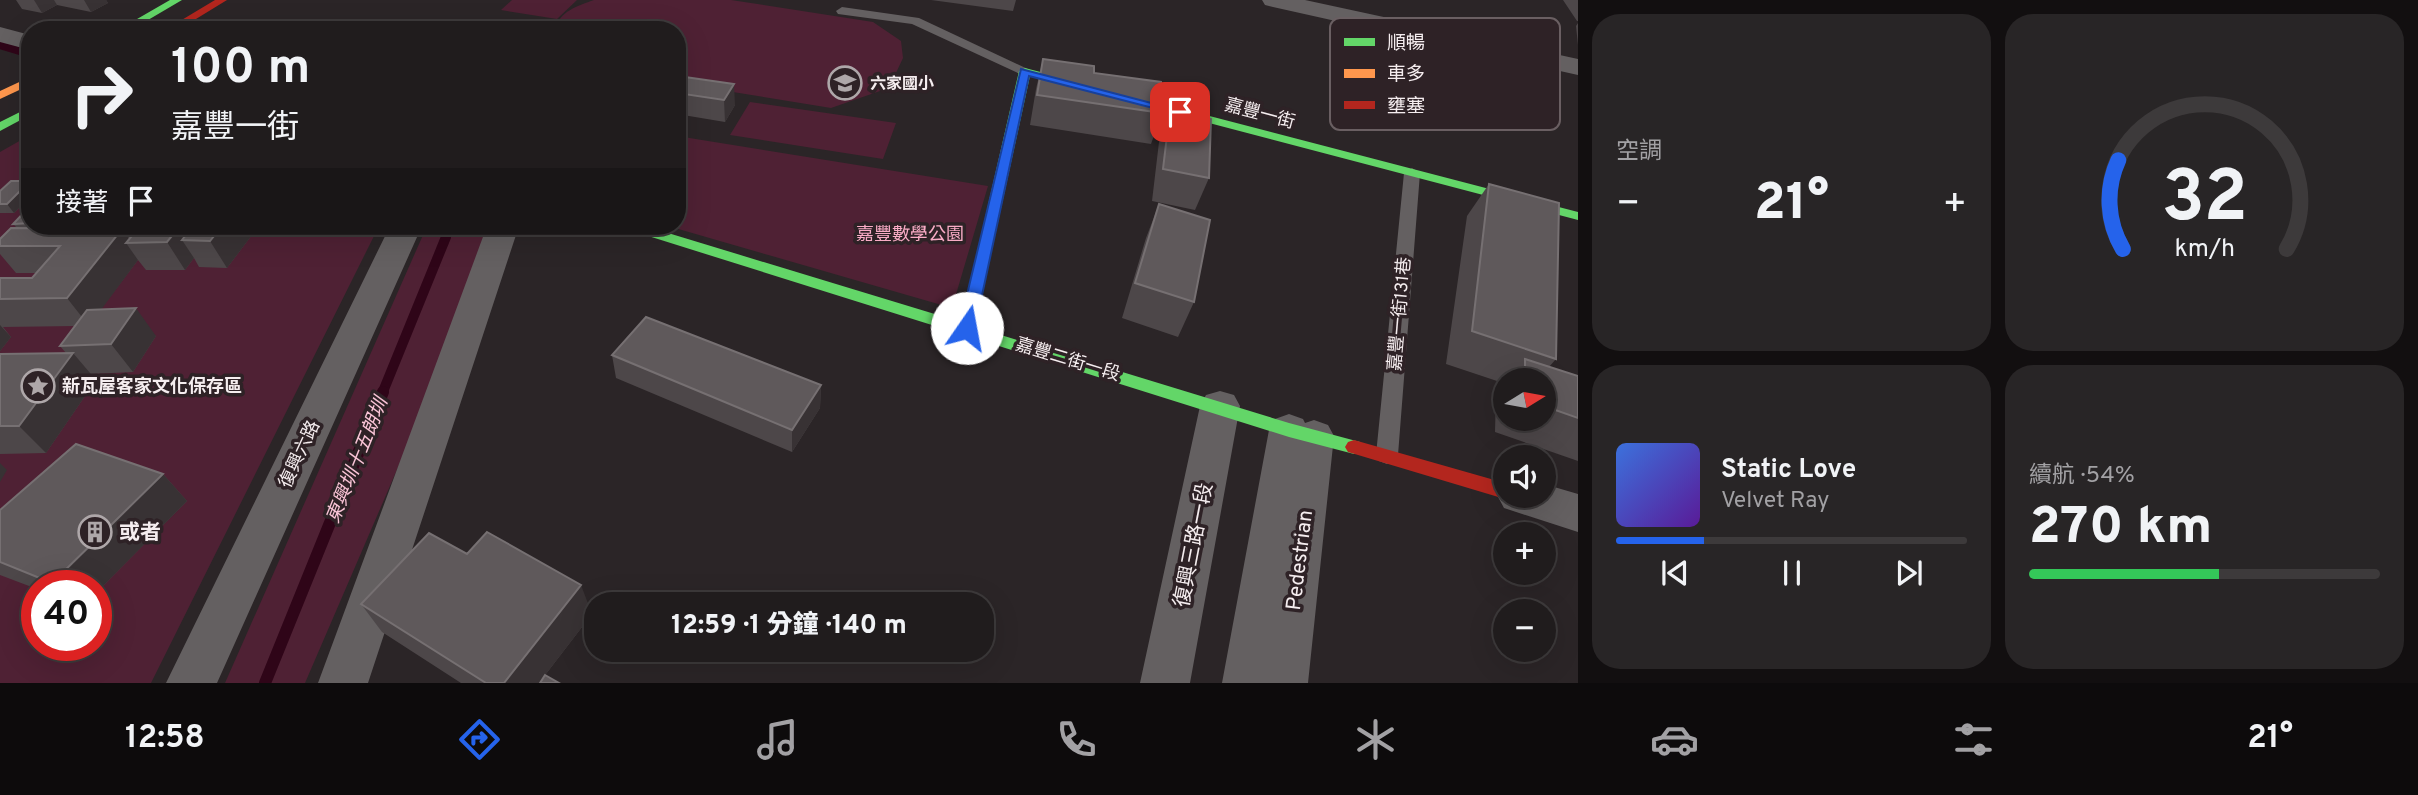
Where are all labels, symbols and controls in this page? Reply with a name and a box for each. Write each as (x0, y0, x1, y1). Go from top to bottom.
legend (1330, 18, 1560, 130)
text: 順暢 (1387, 32, 1425, 56)
text: 100 m (171, 39, 310, 101)
icon: right (56, 49, 147, 140)
text: 車多 (1387, 63, 1425, 87)
school or university icon: 六家國小 (826, 64, 864, 102)
place label: 六家國小 (870, 75, 934, 95)
pin (1150, 82, 1210, 142)
icon: arrive (1161, 93, 1199, 131)
street label: 嘉豐一街 (1222, 94, 1297, 135)
text: 壅塞 (1387, 95, 1425, 119)
text: 嘉豐一街 (171, 109, 299, 149)
text: 空調 (1616, 138, 1662, 167)
text: 32 (2161, 155, 2248, 247)
text: 21° (1754, 172, 1829, 238)
text: − (1616, 181, 1641, 230)
text: + (1942, 181, 1967, 230)
icon: arrive (122, 182, 160, 220)
text: 接著 (56, 188, 108, 221)
park label: 嘉豐數學公園 (856, 224, 964, 247)
text: km/h (2174, 233, 2235, 265)
street label: 嘉豐一街131巷 (1384, 256, 1417, 372)
position arrow (930, 291, 1004, 365)
street label: 嘉豐二街一段 (1013, 334, 1123, 387)
place icon: 新瓦屋客家文化保存區 (19, 367, 57, 405)
north arrow (1493, 368, 1556, 430)
map controls (1493, 368, 1556, 662)
place label: 新瓦屋客家文化保存區 (62, 376, 242, 399)
water label: 東興圳十五朗圳 (322, 392, 395, 527)
street label: 復興六路 (275, 417, 326, 492)
button: sound (1493, 445, 1556, 508)
text: Static Love (1721, 454, 1856, 487)
text: 續航 · 54% (2029, 462, 2135, 491)
street label: 復興三路一段 (1169, 481, 1220, 610)
text: Velvet Ray (1721, 487, 1829, 516)
text: 270 km (2029, 496, 2212, 562)
street label: Pedestrian (1281, 508, 1320, 612)
building icon: 或者 (76, 513, 114, 551)
place label: 或者 (119, 520, 161, 547)
button: + (1493, 522, 1556, 585)
icon: previous (1656, 554, 1694, 592)
icon: pause (1773, 554, 1811, 592)
icon: next (1890, 554, 1928, 592)
speed limit sign: 40 (21, 570, 112, 661)
button: − (1493, 599, 1556, 662)
text: 12:59 · 1 分鐘 · 140 m (671, 610, 907, 643)
icon: directions (455, 715, 504, 764)
icon: music (753, 715, 802, 764)
icon: phone (1052, 715, 1101, 764)
icon: climate (1351, 715, 1400, 764)
icon: car (1650, 715, 1699, 764)
icon: filters (1949, 715, 1998, 764)
text: 12:58 (125, 719, 205, 759)
text: 21° (2247, 719, 2293, 759)

